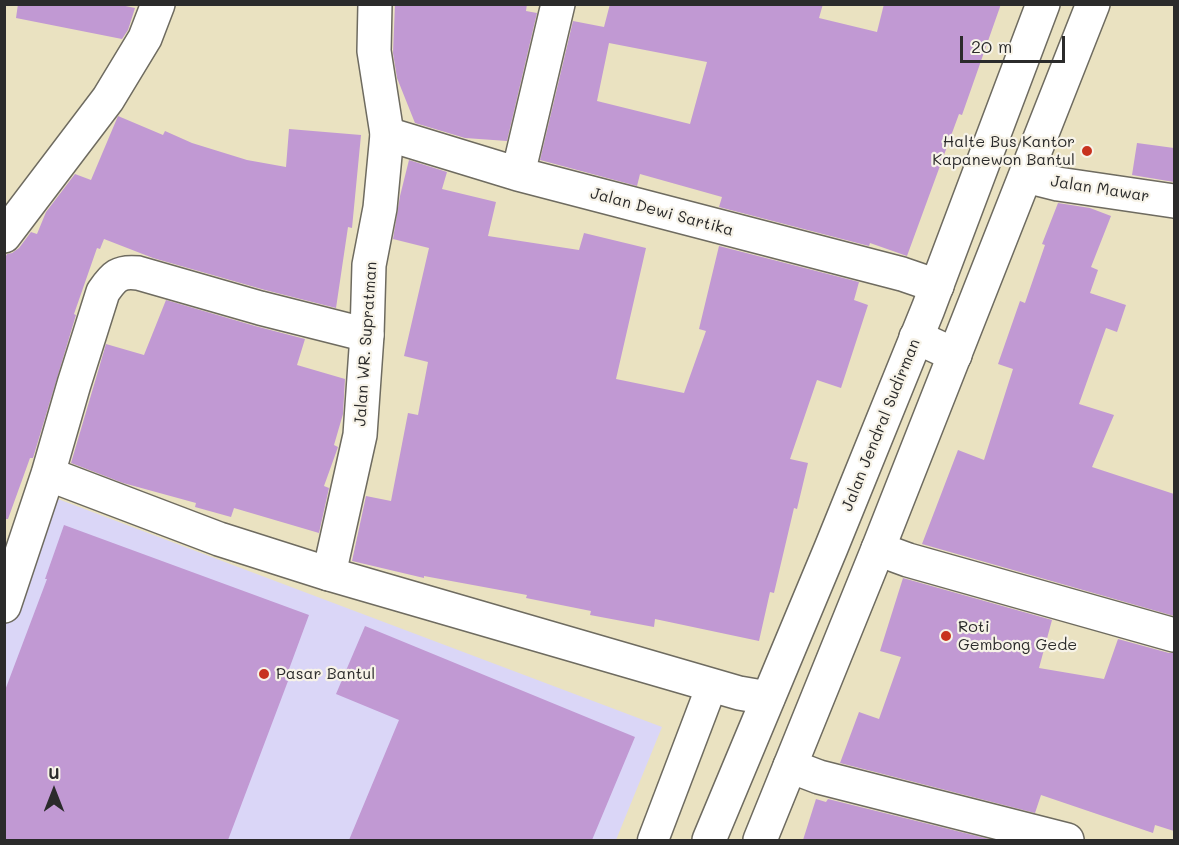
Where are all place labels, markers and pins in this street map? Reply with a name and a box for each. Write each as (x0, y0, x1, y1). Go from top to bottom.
place label: Halte Bus Kantor Kapanewon Bantul (932, 132, 1075, 170)
marker: Halte Bus Kantor Kapanewon Bantul (1080, 144, 1094, 158)
place label: Roti Gembong Gede (958, 617, 1077, 655)
marker: Roti Gembong Gede (939, 629, 953, 643)
place label: Pasar Bantul (276, 664, 375, 684)
marker: Pasar Bantul (257, 667, 271, 681)

